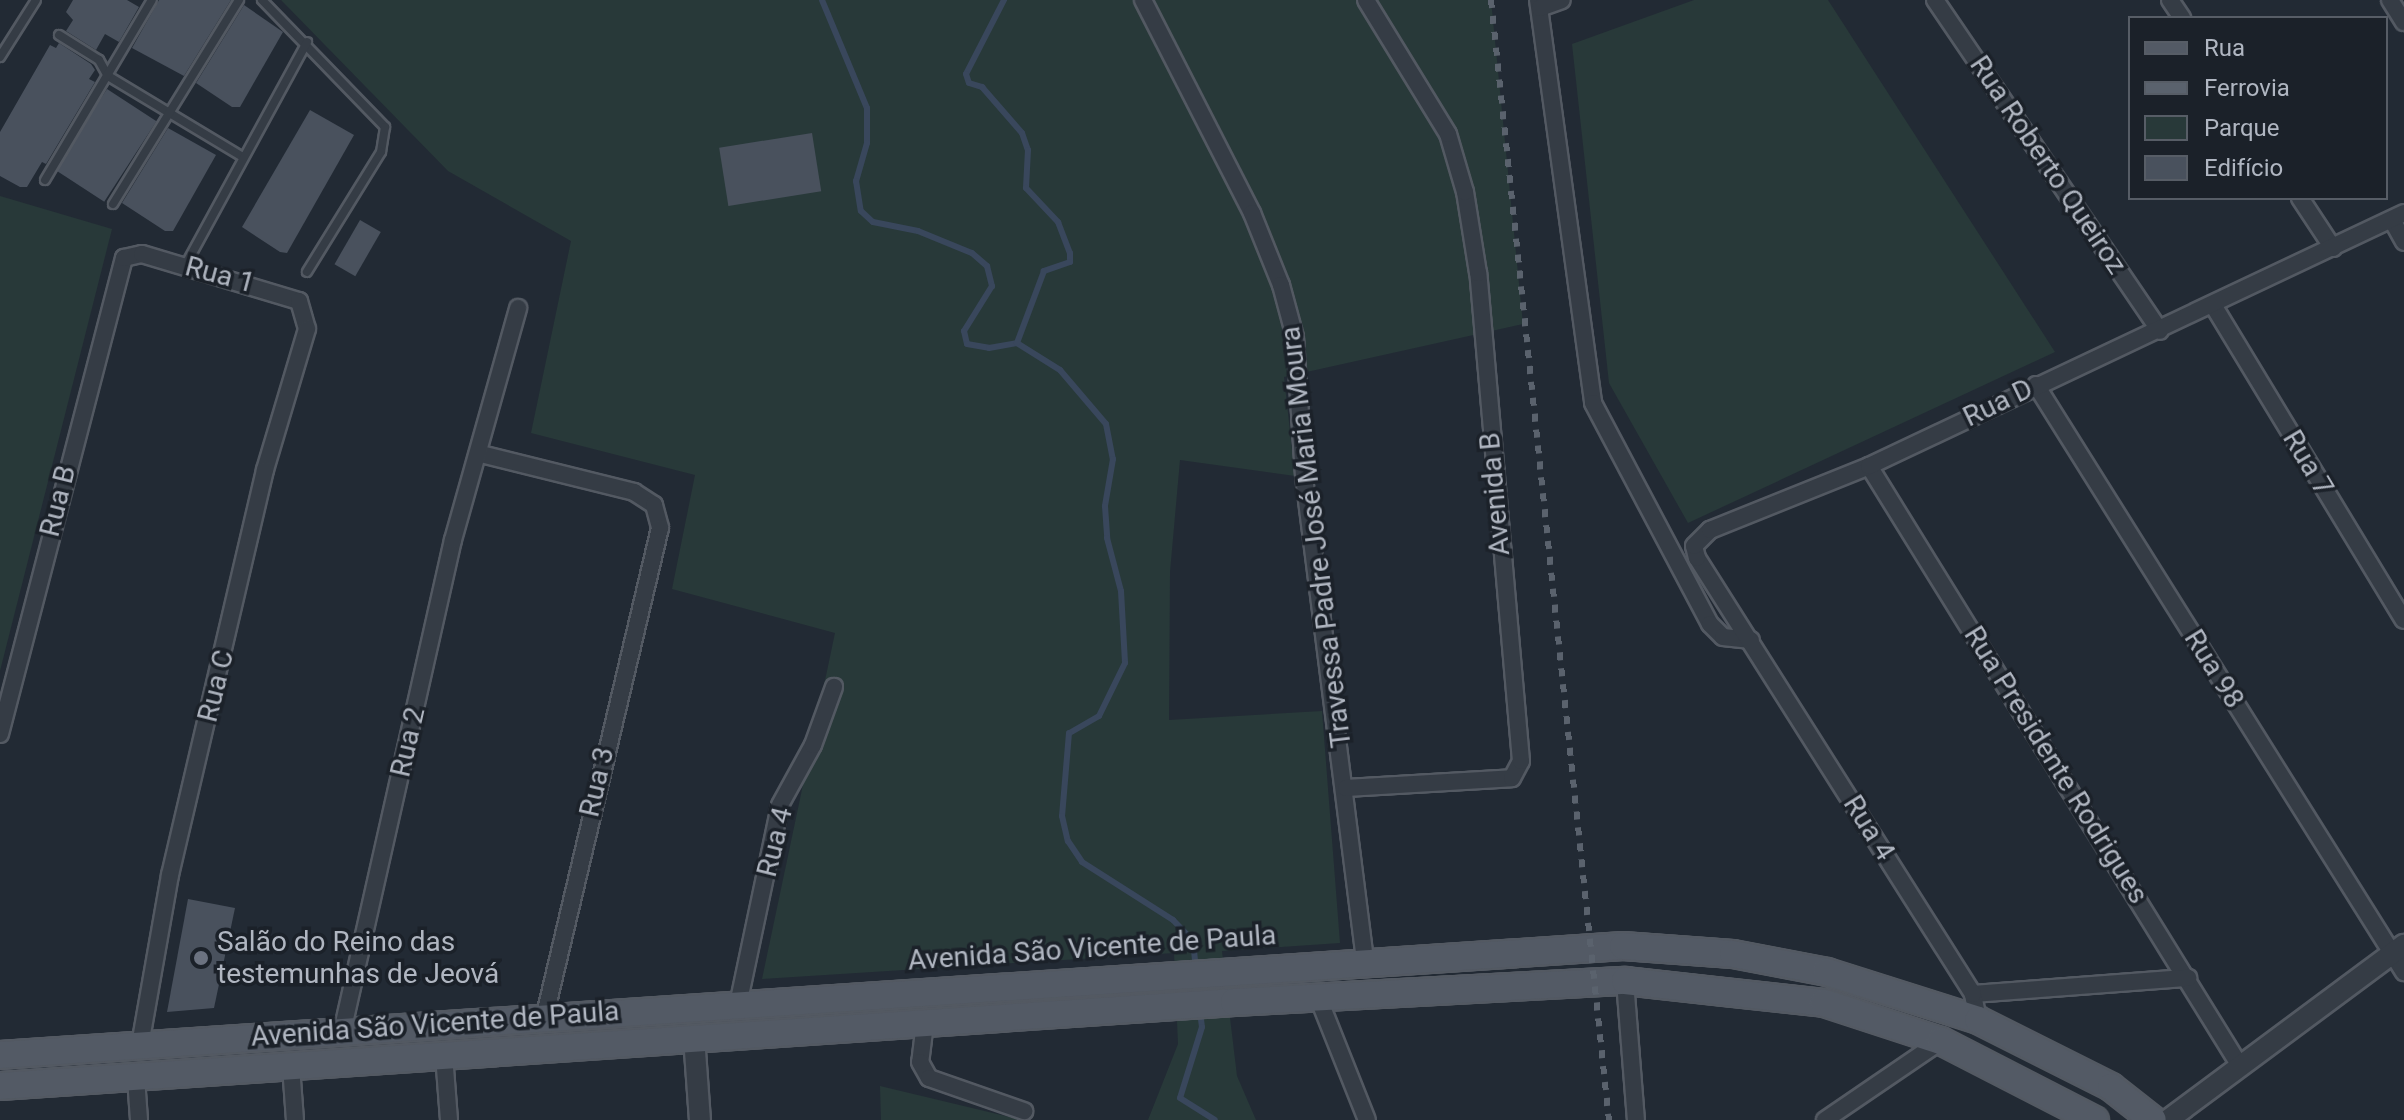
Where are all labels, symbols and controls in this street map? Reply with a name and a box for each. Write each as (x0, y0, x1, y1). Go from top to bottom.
legend (2128, 16, 2388, 200)
text: Rua (2204, 34, 2245, 62)
street label: Rua Roberto Queiroz (1963, 50, 2133, 280)
text: Ferrovia (2204, 74, 2290, 102)
text: Parque (2204, 114, 2280, 142)
text: Edifício (2204, 154, 2283, 182)
street label: Rua 1 (182, 250, 258, 300)
street label: Travessa Padre José Maria Moura (1273, 324, 1359, 750)
street label: Rua D (1958, 372, 2038, 434)
street label: Rua 7 (2275, 424, 2341, 502)
street label: Avenida B (1473, 431, 1517, 557)
street label: Rua B (33, 462, 83, 540)
street label: Rua Presidente Rodrigues (1957, 620, 2155, 910)
street label: Rua 98 (2177, 623, 2251, 715)
street label: Rua C (191, 646, 241, 726)
street label: Rua 2 (384, 704, 432, 780)
street label: Rua 3 (573, 744, 621, 820)
street label: Rua 4 (1836, 789, 1902, 867)
street label: Rua 4 (750, 804, 800, 880)
street label: Avenida São Vicente de Paula (907, 918, 1277, 978)
place label: Salão do Reino das testemunhas de Jeová (217, 925, 499, 991)
marker: Salão do Reino das testemunhas de Jeová (192, 949, 210, 967)
street label: Avenida São Vicente de Paula (250, 994, 620, 1054)

